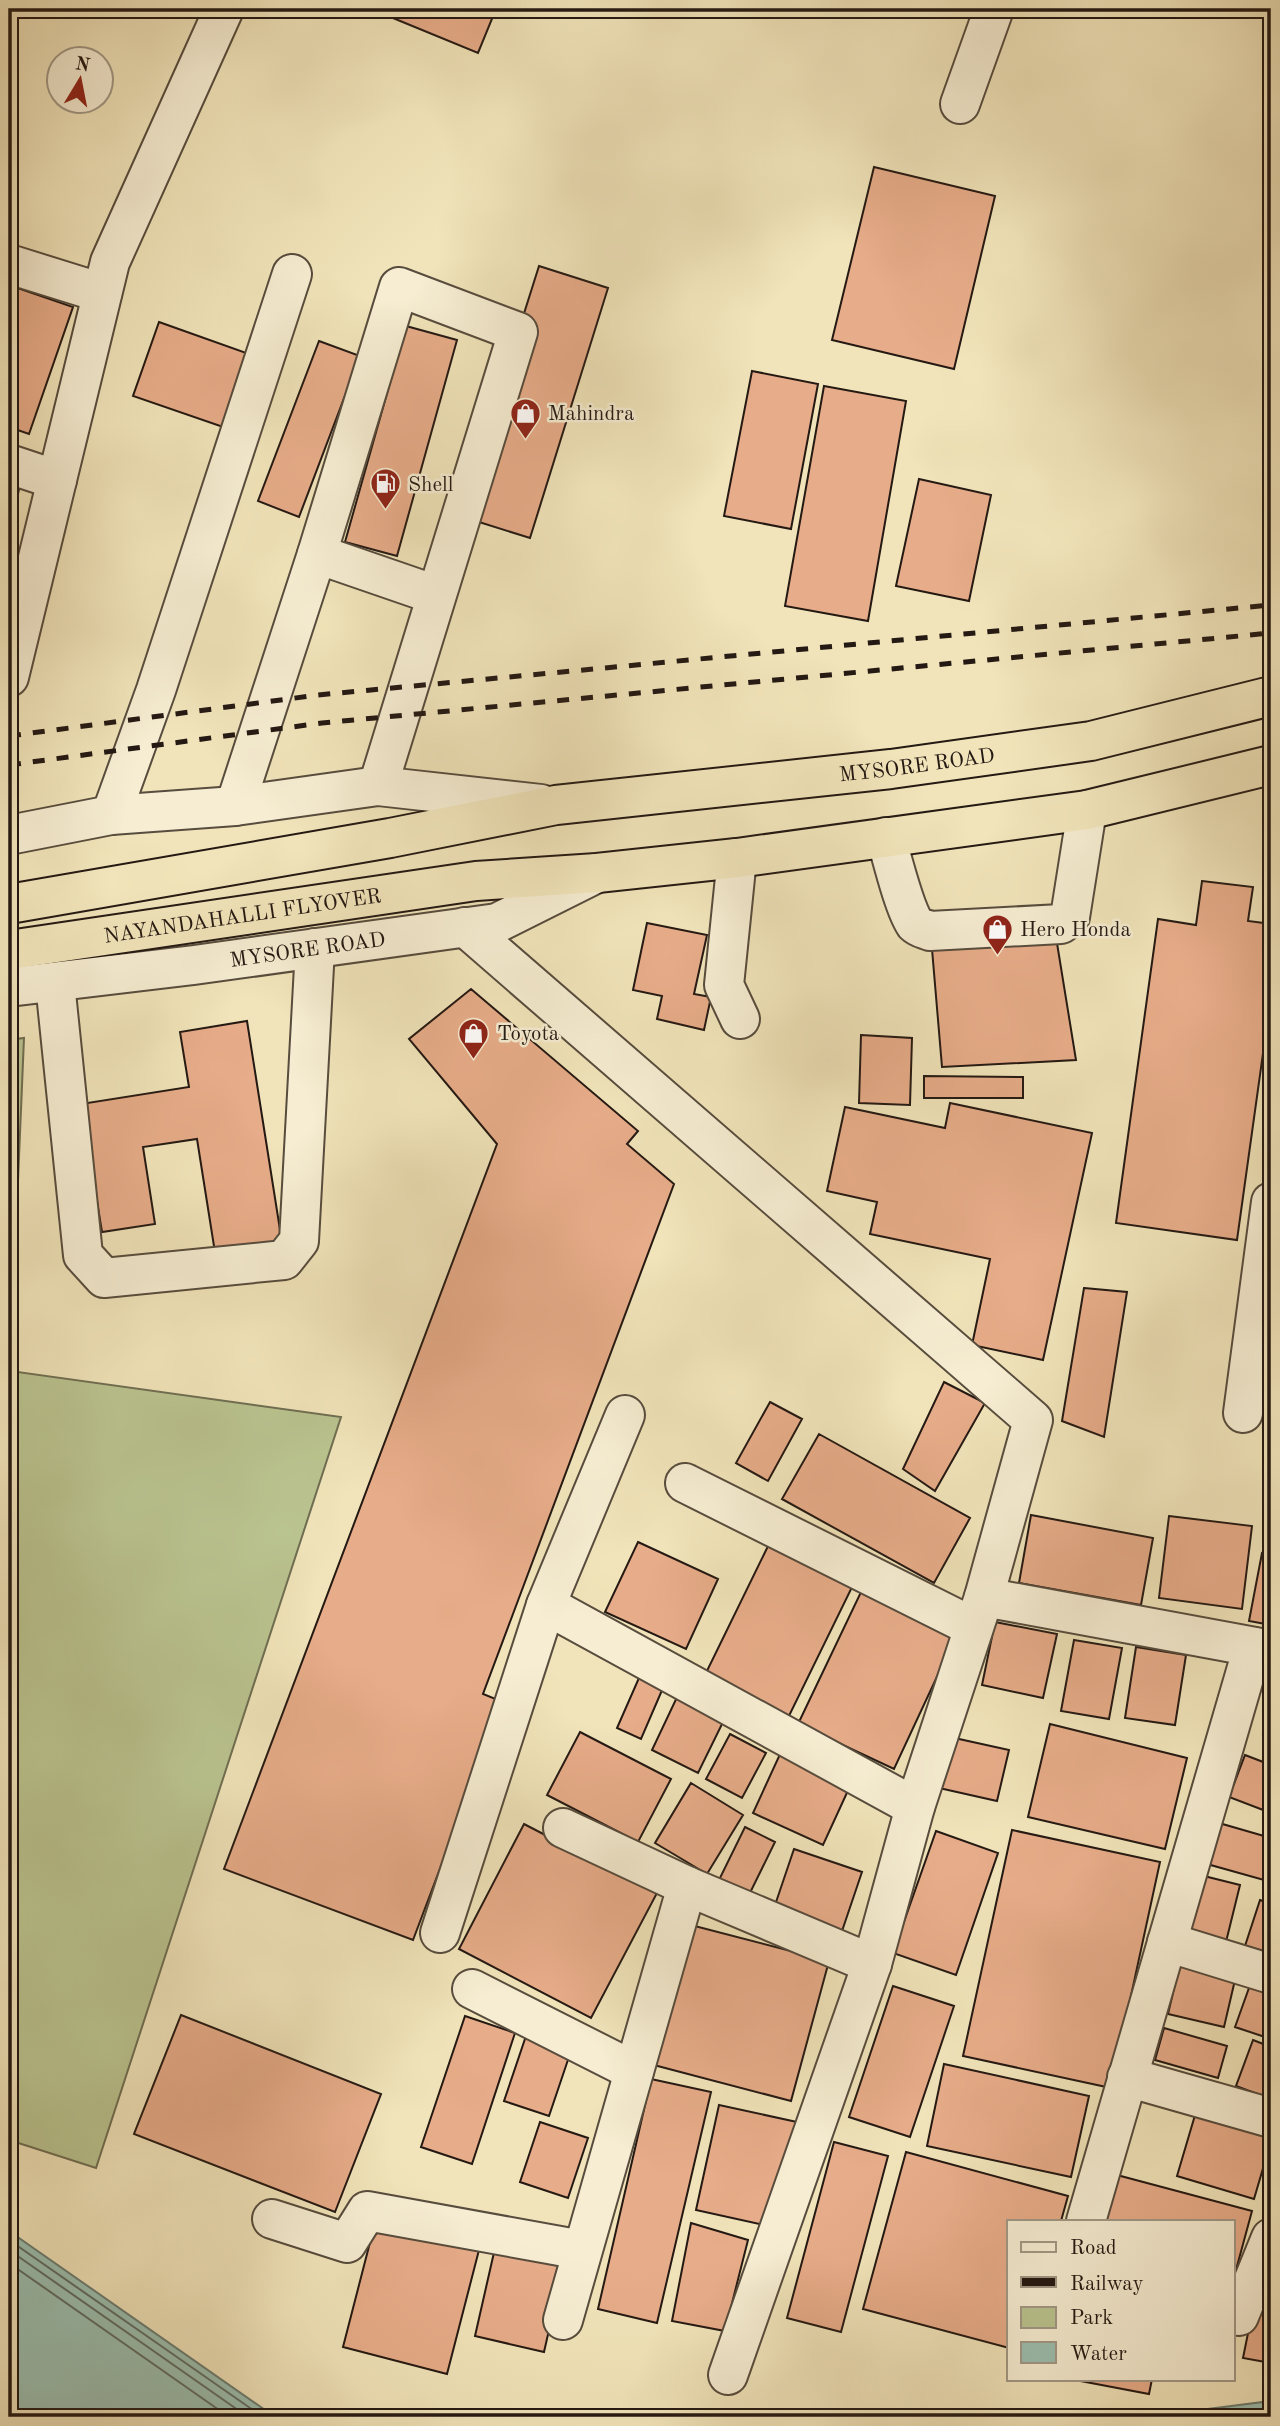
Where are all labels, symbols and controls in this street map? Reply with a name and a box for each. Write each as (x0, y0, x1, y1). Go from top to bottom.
north arrow (46, 46, 116, 116)
text: N (74, 55, 92, 76)
shop icon: Mahindra (508, 396, 542, 440)
place label: Mahindra (548, 404, 634, 425)
fuel station icon: Shell (368, 467, 402, 511)
place label: Shell (408, 475, 454, 496)
street label: MYSORE ROAD (838, 746, 996, 787)
street label: NAYANDAHALLI FLYOVER (102, 886, 383, 948)
shop icon: Hero Honda (980, 912, 1014, 956)
place label: Hero Honda (1020, 920, 1131, 941)
street label: MYSORE ROAD (229, 930, 387, 972)
shop icon: Toyota (457, 1016, 491, 1060)
place label: Toyota (497, 1024, 559, 1045)
legend (1007, 2220, 1234, 2380)
text: Road (1070, 2238, 1117, 2259)
text: Railway (1070, 2274, 1144, 2295)
text: Park (1070, 2308, 1113, 2329)
text: Water (1070, 2344, 1127, 2365)

